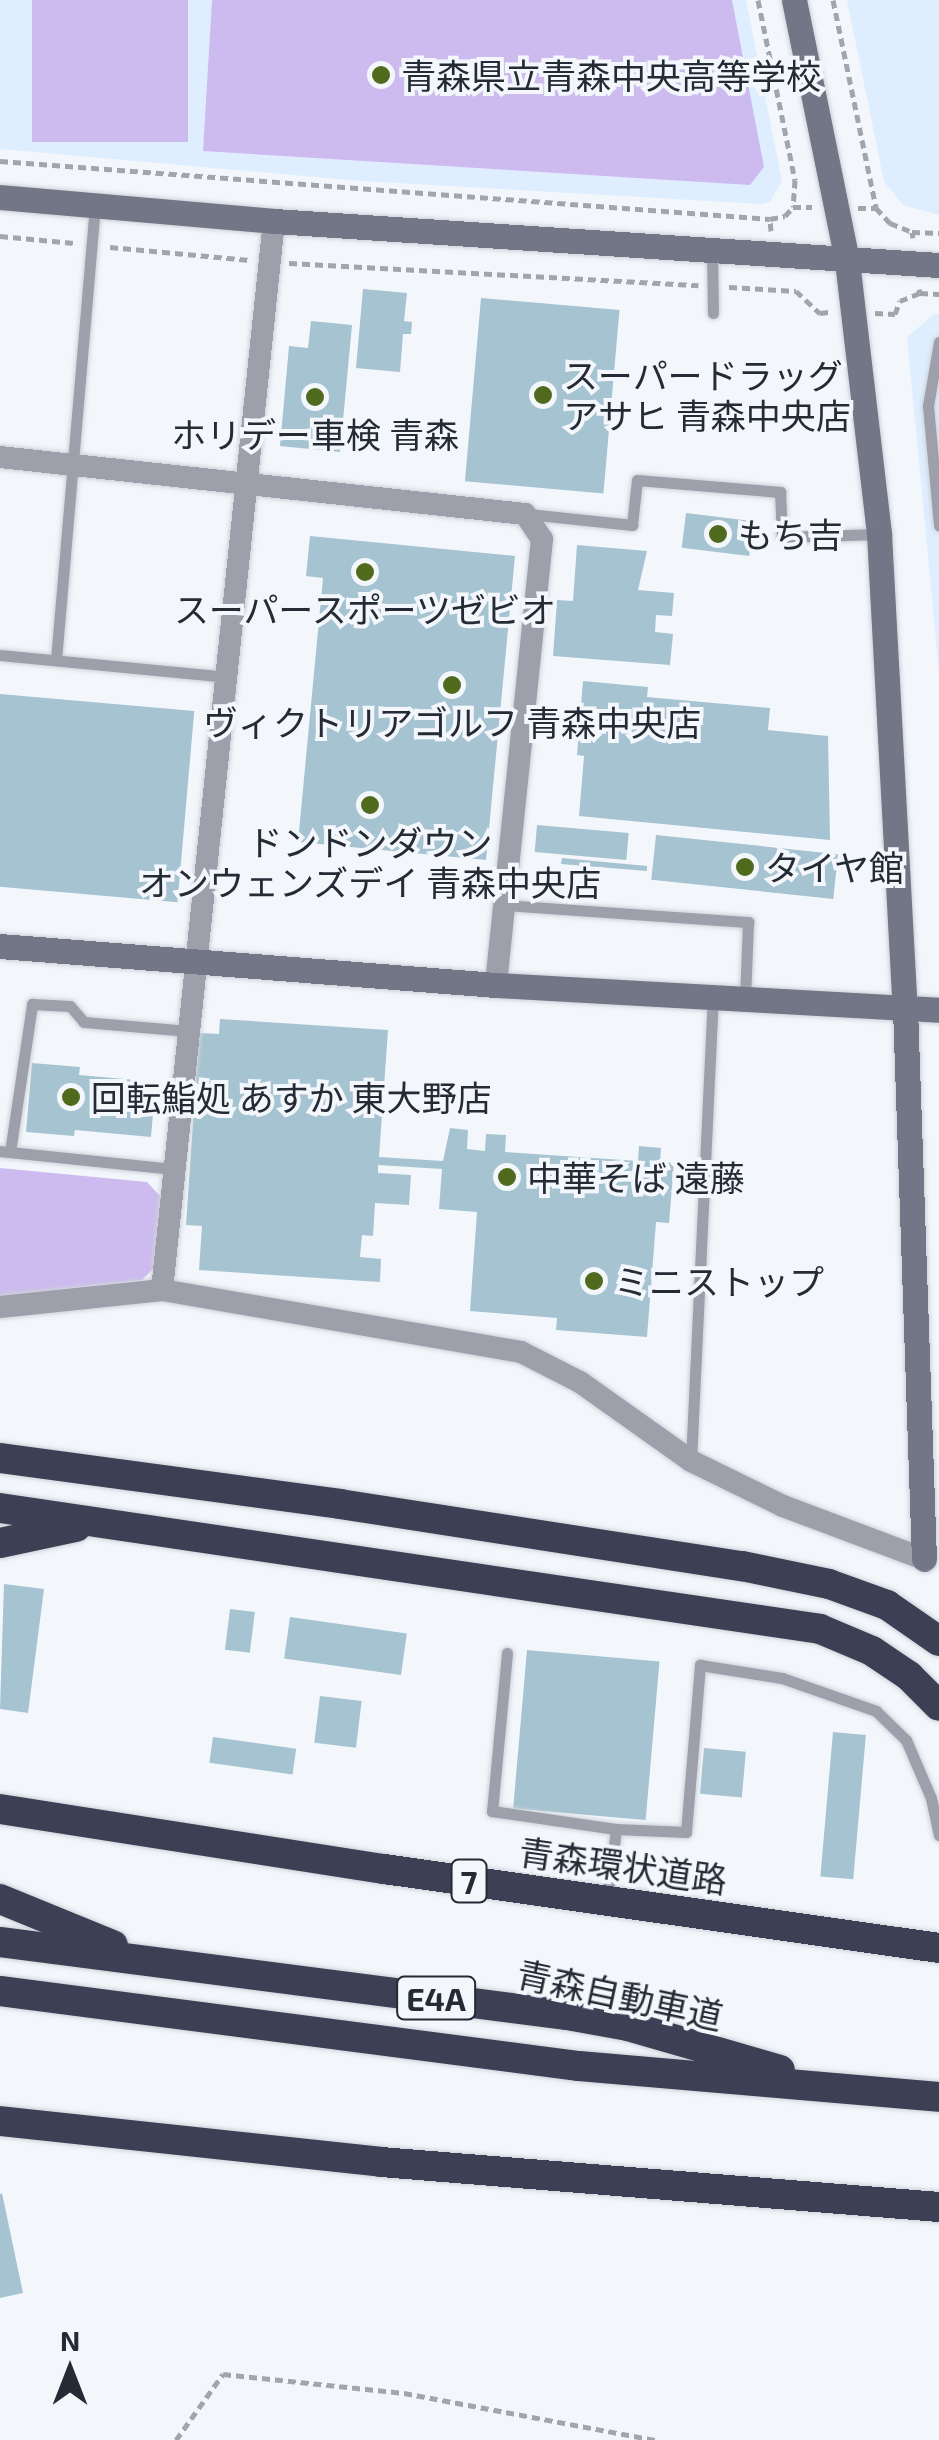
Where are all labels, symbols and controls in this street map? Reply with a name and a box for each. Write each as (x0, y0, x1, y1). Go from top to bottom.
place label: 青森県立青森中央高等学校 (401, 54, 821, 96)
marker: 青森県立青森中央高等学校 (370, 64, 392, 86)
place label: スーパードラッグ アサヒ 青森中央店 (563, 354, 851, 436)
marker: スーパードラッグ アサヒ 青森中央店 (532, 384, 554, 406)
marker: ホリデー車検 青森 (304, 386, 326, 408)
place label: ホリデー車検 青森 (171, 413, 459, 455)
place label: もち吉 (738, 513, 843, 555)
marker: もち吉 (707, 523, 729, 545)
marker: スーパースポーツゼビオ (354, 561, 376, 583)
place label: スーパースポーツゼビオ (173, 588, 557, 630)
marker: ヴィクトリアゴルフ 青森中央店 (441, 674, 463, 696)
place label: ヴィクトリアゴルフ 青森中央店 (203, 701, 701, 743)
marker: ドンドンダウン オンウェンズデイ 青森中央店 (359, 794, 381, 816)
place label: ドンドンダウン オンウェンズデイ 青森中央店 (139, 821, 601, 903)
place label: タイヤ館 (765, 846, 905, 888)
marker: タイヤ館 (734, 856, 756, 878)
place label: 回転鮨処 あすか 東大野店 (91, 1076, 492, 1118)
marker: 回転鮨処 あすか 東大野店 (60, 1086, 82, 1108)
place label: 中華そば 遠藤 (527, 1156, 745, 1198)
marker: 中華そば 遠藤 (496, 1166, 518, 1188)
place label: ミニストップ (614, 1260, 824, 1302)
marker: ミニストップ (583, 1270, 605, 1292)
street label: 青森環状道路 (516, 1830, 730, 1900)
road number: 7 (449, 1854, 489, 1908)
street label: 青森自動車道 (513, 1952, 727, 2036)
road number: E4A (396, 1971, 476, 2025)
north arrow (20, 2320, 120, 2420)
text: N (60, 2323, 80, 2357)

